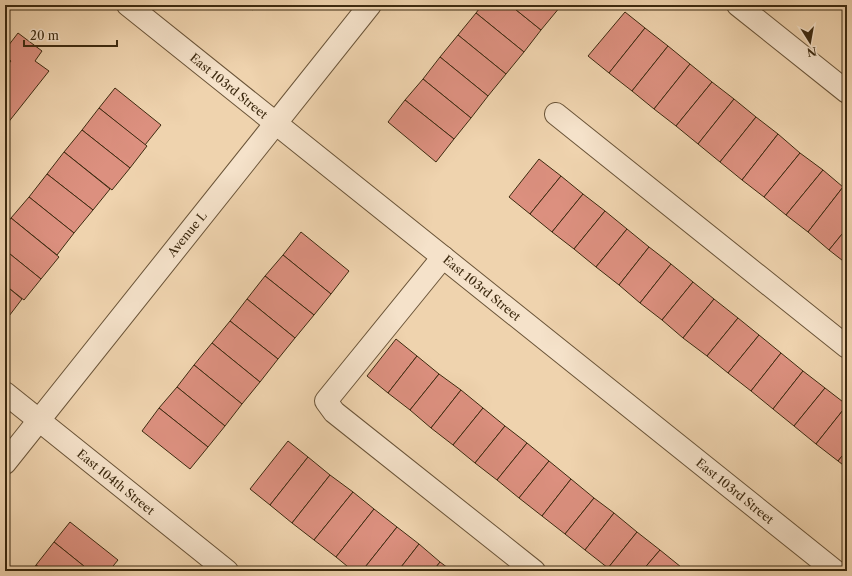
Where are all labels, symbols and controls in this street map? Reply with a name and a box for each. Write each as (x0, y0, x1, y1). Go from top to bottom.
scale bar (24, 22, 117, 48)
north arrow (790, 22, 830, 62)
text: 20 m (30, 28, 59, 43)
text: N (805, 44, 818, 60)
street label: East 103rd Street (187, 50, 272, 122)
street label: Avenue L (164, 208, 210, 260)
street label: East 103rd Street (440, 252, 525, 324)
street label: East 104th Street (74, 446, 159, 518)
street label: East 103rd Street (693, 455, 778, 527)

